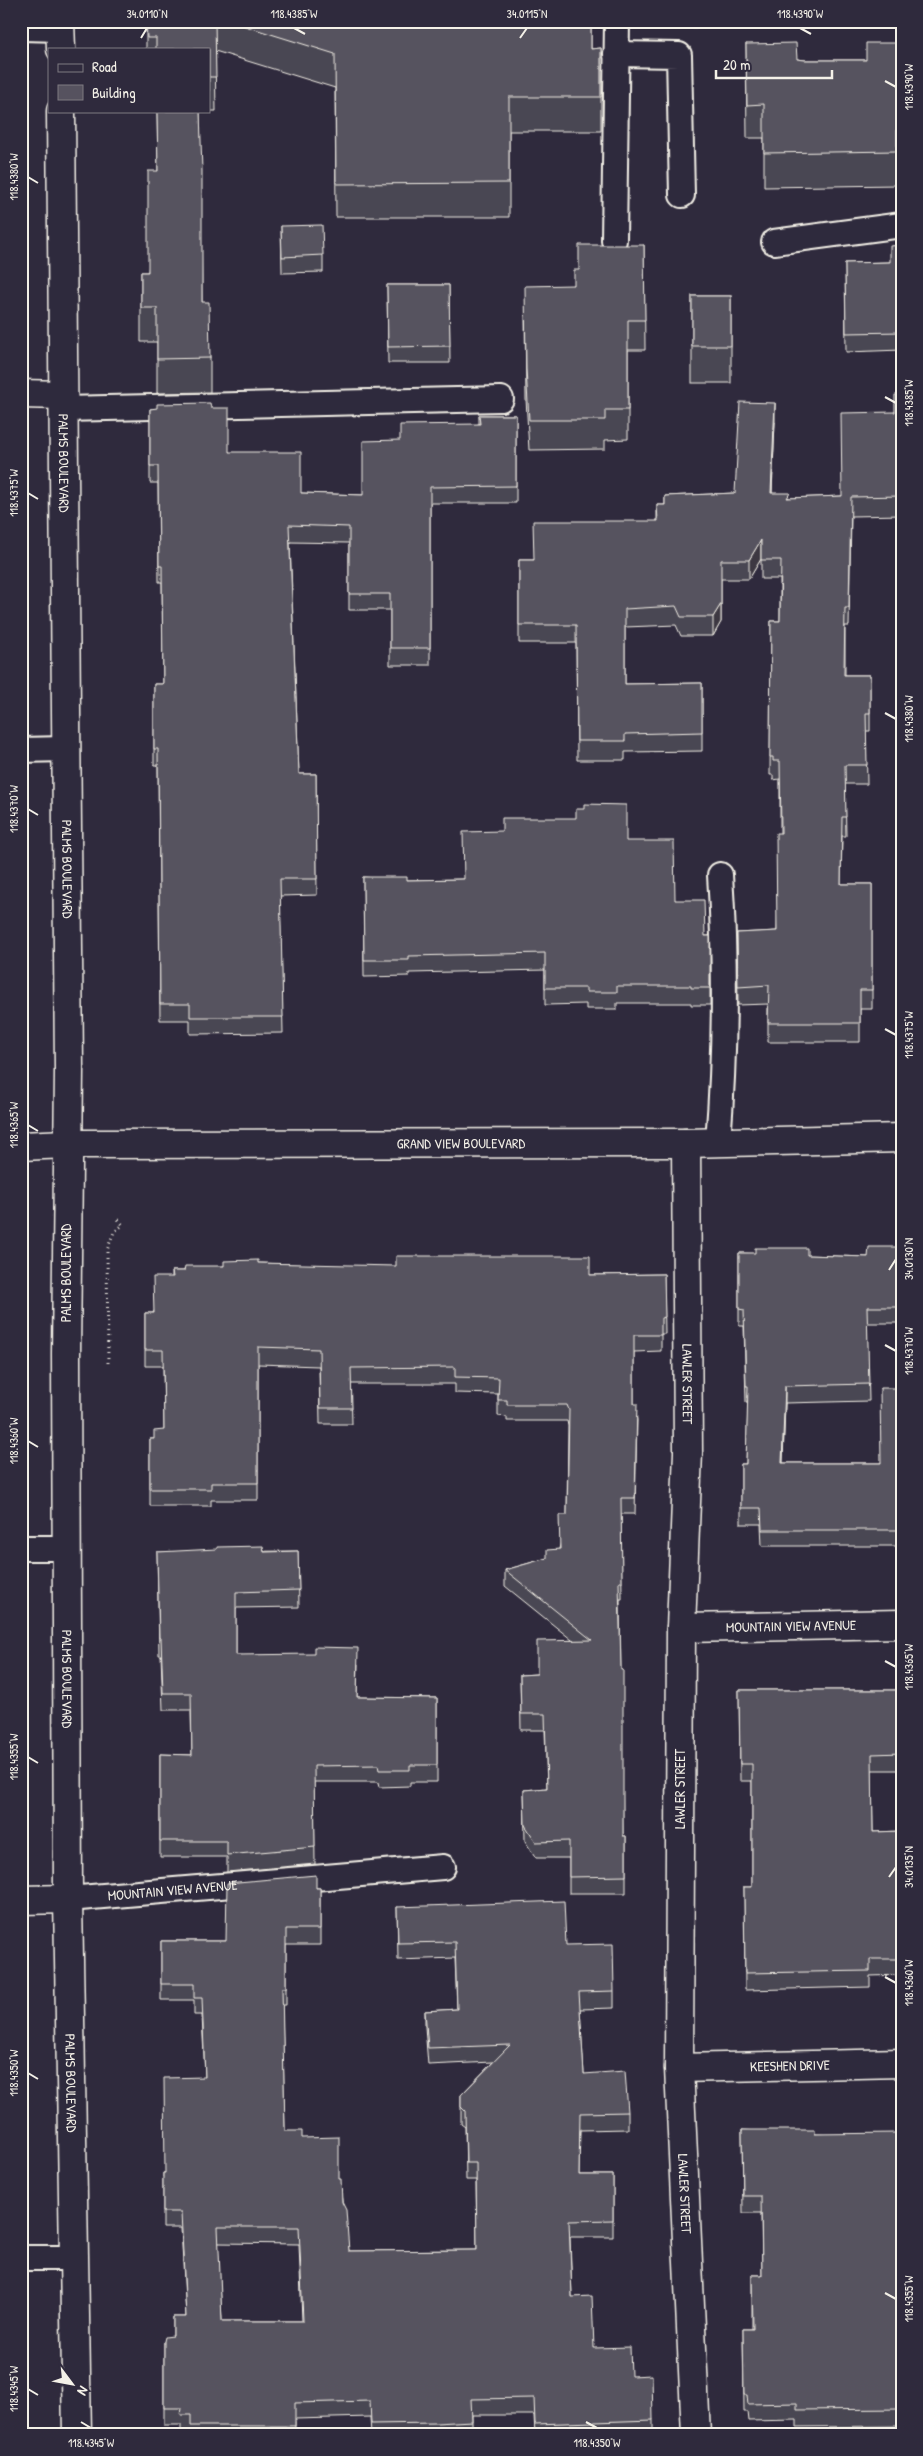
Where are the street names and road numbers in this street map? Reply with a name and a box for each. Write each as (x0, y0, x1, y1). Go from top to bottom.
street label: PALMS BOULEVARD (55, 414, 74, 513)
street label: PALMS BOULEVARD (58, 820, 78, 919)
street label: GRAND VIEW BOULEVARD (397, 1133, 525, 1152)
street label: PALMS BOULEVARD (56, 1223, 75, 1322)
street label: LAWLER STREET (678, 1344, 698, 1425)
street label: MOUNTAIN VIEW AVENUE (726, 1615, 856, 1636)
street label: PALMS BOULEVARD (58, 1630, 77, 1729)
street label: LAWLER STREET (670, 1749, 689, 1829)
street label: MOUNTAIN VIEW AVENUE (107, 1875, 238, 1905)
street label: PALMS BOULEVARD (61, 2033, 82, 2133)
street label: KEESHEN DRIVE (750, 2055, 830, 2075)
street label: LAWLER STREET (674, 2153, 697, 2235)

